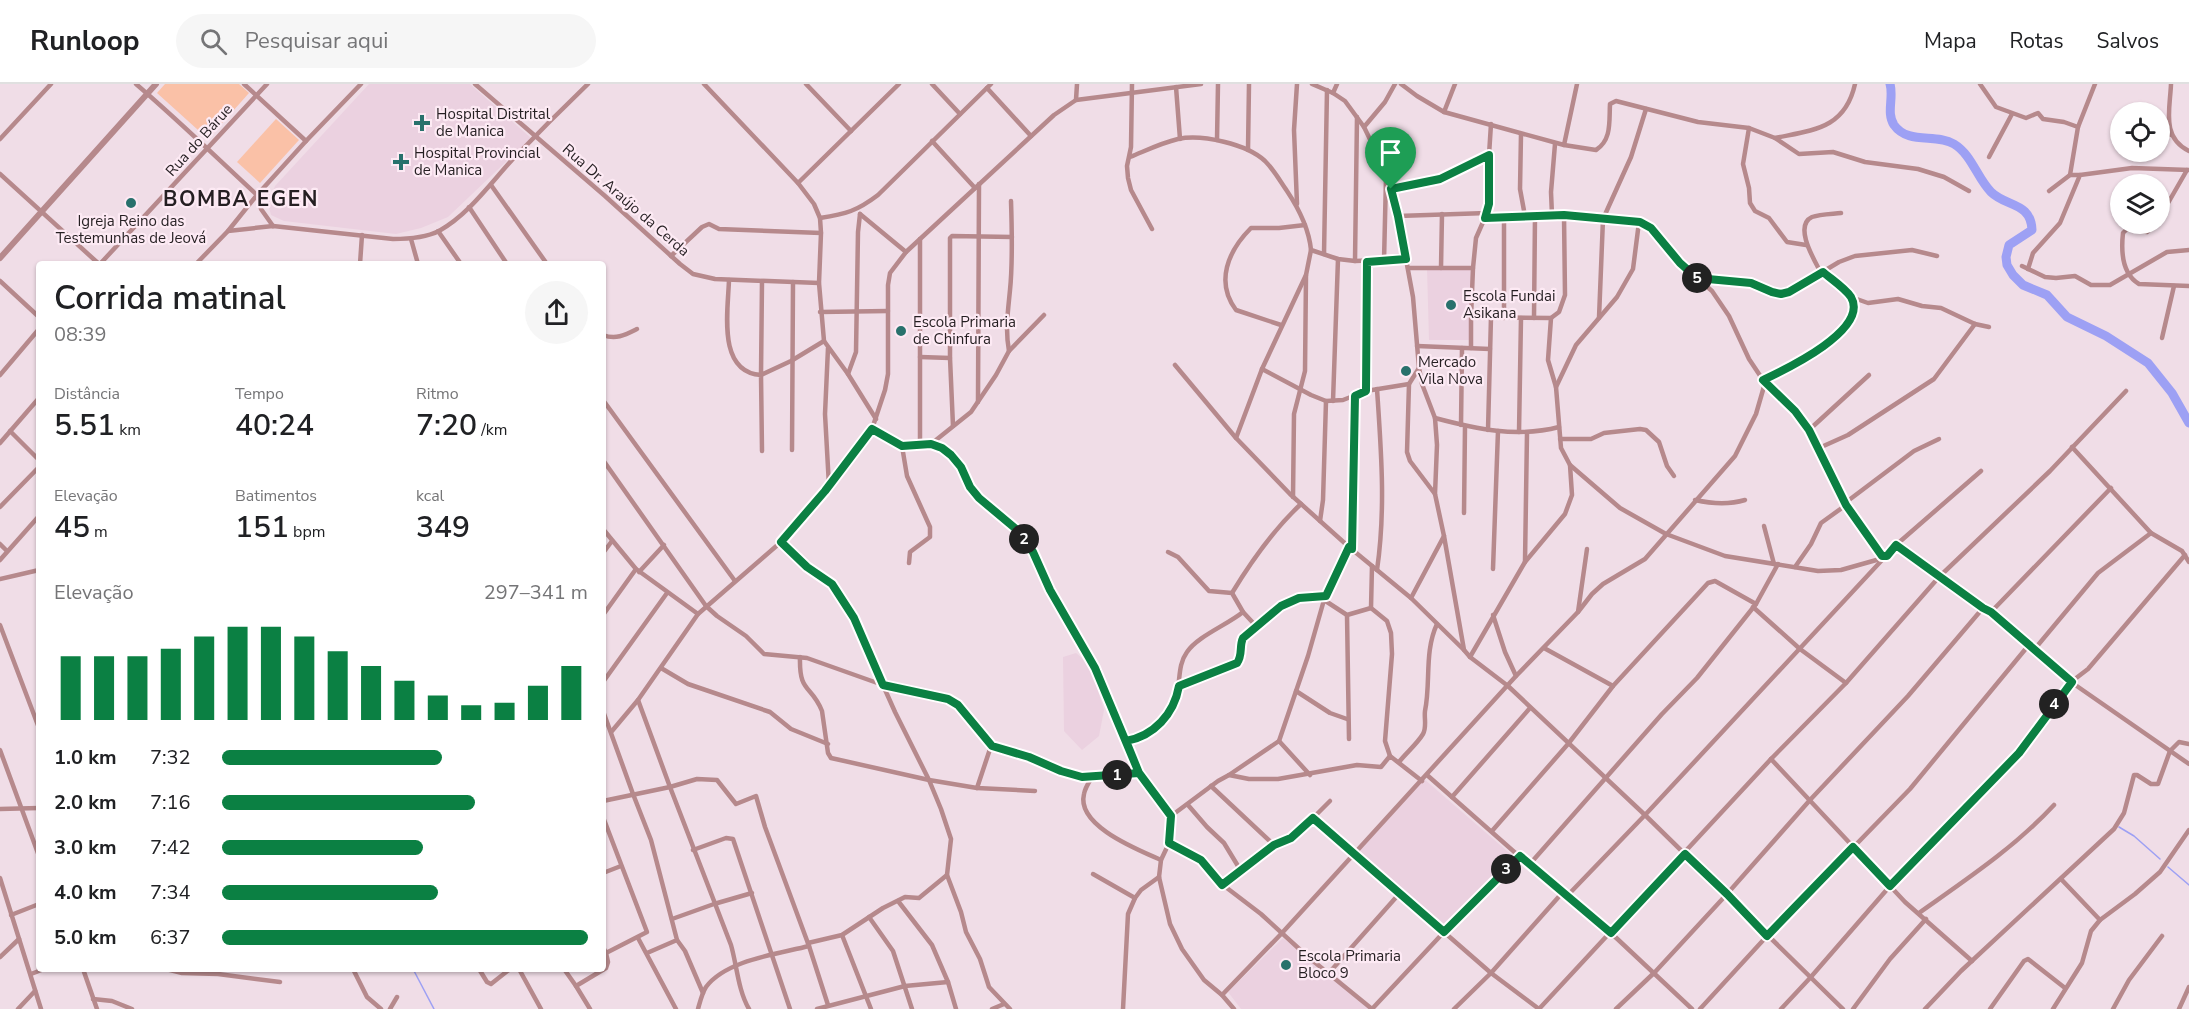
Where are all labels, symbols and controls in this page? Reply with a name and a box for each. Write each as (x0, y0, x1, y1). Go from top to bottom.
search box (176, 14, 596, 68)
text: Runloop (30, 22, 140, 60)
icon: search (197, 25, 230, 58)
text: Pesquisar aqui (245, 26, 388, 56)
text: Mapa (1924, 27, 1977, 55)
text: Rotas (2010, 27, 2064, 55)
text: Salvos (2097, 27, 2159, 55)
street label: Rua do Bárue (161, 99, 237, 181)
map controls (2110, 102, 2170, 234)
button: locate (2110, 102, 2170, 162)
place label: Hospital Distrital de Manica (436, 104, 551, 141)
marker: Hospital Distrital de Manica (413, 114, 431, 132)
pin (1365, 127, 1416, 189)
icon: arrive (1374, 136, 1407, 169)
street label: Rua Dr. Araújo da Cerda (558, 139, 694, 261)
place label: Hospital Provincial de Manica (414, 143, 541, 180)
marker: Hospital Provincial de Manica (392, 153, 410, 171)
button: layers (2110, 174, 2170, 234)
district label: BOMBA EGEN (163, 185, 319, 213)
marker: Igreja Reino das Testemunhas de Jeová (124, 196, 138, 210)
place label: Igreja Reino das Testemunhas de Jeová (56, 211, 206, 248)
pin: 5 (1682, 263, 1712, 293)
text: 5 (1692, 267, 1702, 289)
text: Corrida matinal (54, 276, 286, 321)
button: share (525, 281, 588, 344)
place label: Escola Fundai Asikana (1463, 286, 1555, 323)
marker: Escola Fundai Asikana (1444, 298, 1458, 312)
place label: Escola Primaria de Chinfura (913, 312, 1016, 349)
text: 08:39 (54, 321, 107, 348)
marker: Escola Primaria de Chinfura (894, 324, 908, 338)
place label: Mercado Vila Nova (1417, 352, 1483, 389)
marker: Mercado Vila Nova (1399, 364, 1413, 378)
text: Distância (54, 383, 120, 405)
text: Tempo (235, 383, 284, 405)
text: Ritmo (416, 383, 459, 405)
text: 5.51 (54, 405, 115, 446)
text: 40:24 (235, 405, 314, 446)
text: 7:20 (416, 405, 477, 446)
text: km (115, 419, 141, 441)
text: /km (477, 419, 507, 441)
text: Elevação (54, 485, 118, 507)
text: Batimentos (235, 485, 317, 507)
text: kcal (416, 485, 444, 507)
text: 45 (54, 507, 90, 548)
text: 151 (235, 507, 289, 548)
text: 349 (416, 507, 470, 548)
text: m (90, 521, 108, 543)
text: bpm (289, 521, 325, 543)
pin: 2 (1009, 524, 1039, 554)
text: 2 (1019, 528, 1029, 550)
text: Elevação (54, 579, 134, 606)
text: 297–341 m (484, 579, 588, 606)
pin: 4 (2039, 689, 2069, 719)
text: 4 (2049, 693, 2059, 715)
text: 1.0 km (54, 744, 117, 771)
text: 7:32 (150, 744, 191, 771)
pin: 1 (1102, 760, 1132, 790)
text: 1 (1112, 764, 1122, 786)
text: 2.0 km (54, 789, 117, 816)
text: 7:16 (150, 789, 191, 816)
text: 3.0 km (54, 834, 117, 861)
text: 7:42 (150, 834, 191, 861)
pin: 3 (1491, 854, 1521, 884)
text: 3 (1501, 858, 1511, 880)
text: 4.0 km (54, 879, 117, 906)
text: 7:34 (150, 879, 191, 906)
text: 5.0 km (54, 924, 117, 951)
text: 6:37 (150, 924, 191, 951)
place label: Escola Primaria Bloco 9 (1298, 946, 1401, 983)
marker: Escola Primaria Bloco 9 (1279, 958, 1293, 972)

